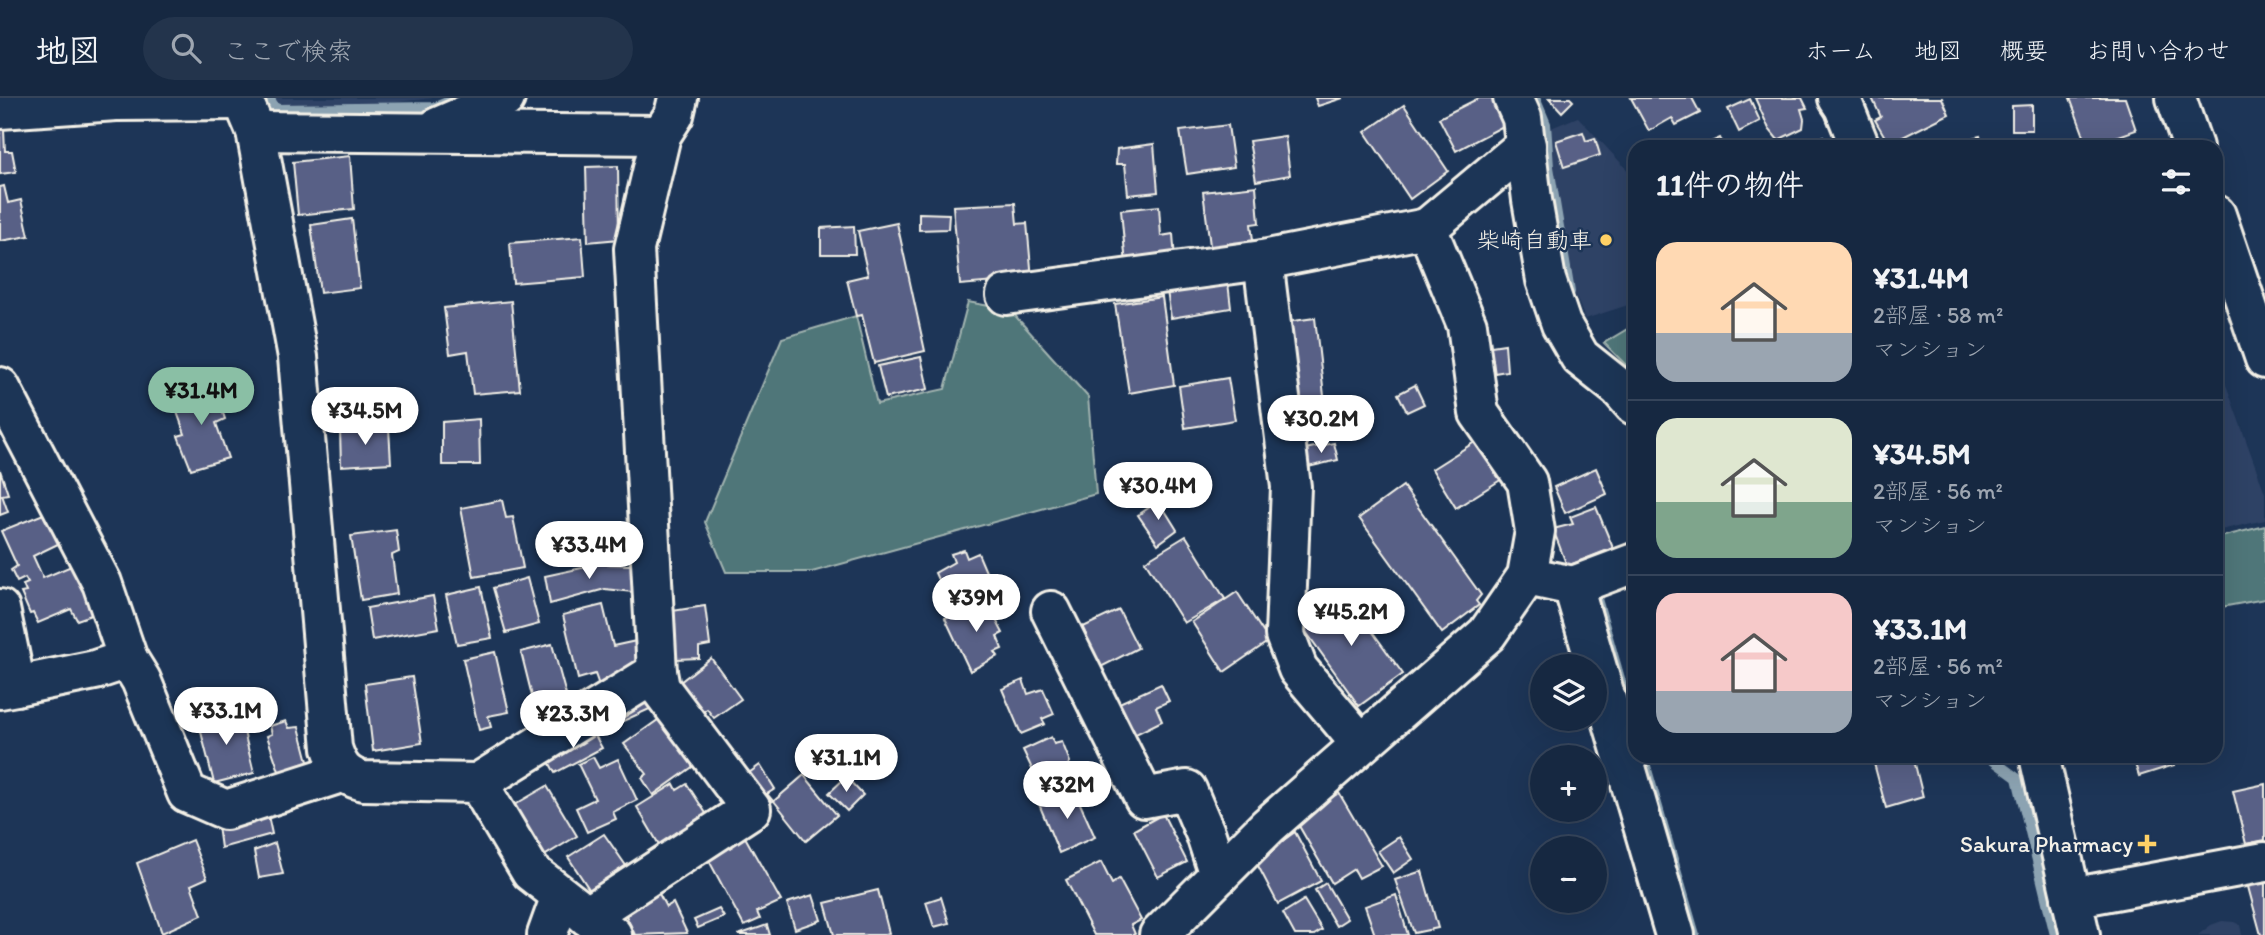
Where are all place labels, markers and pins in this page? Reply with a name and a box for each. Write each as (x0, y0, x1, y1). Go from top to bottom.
place label: 柴崎自動車 (1477, 226, 1592, 254)
marker: 柴崎自動車 (1598, 232, 1614, 248)
pin: ¥31.4M (144, 368, 258, 427)
pin: ¥34.5M (308, 388, 422, 447)
pin: ¥30.2M (1264, 396, 1378, 455)
pin: ¥30.4M (1101, 462, 1215, 522)
pin: ¥33.4M (532, 522, 646, 581)
pin: ¥39M (935, 574, 1017, 634)
pin: ¥45.2M (1294, 588, 1408, 648)
pin: ¥33.1M (169, 688, 283, 747)
pin: ¥23.3M (516, 690, 630, 750)
pin: ¥31.1M (789, 734, 903, 794)
pin: ¥32M (1026, 762, 1108, 821)
place label: Sakura Pharmacy (1960, 830, 2133, 858)
marker: Sakura Pharmacy (2139, 836, 2155, 852)

